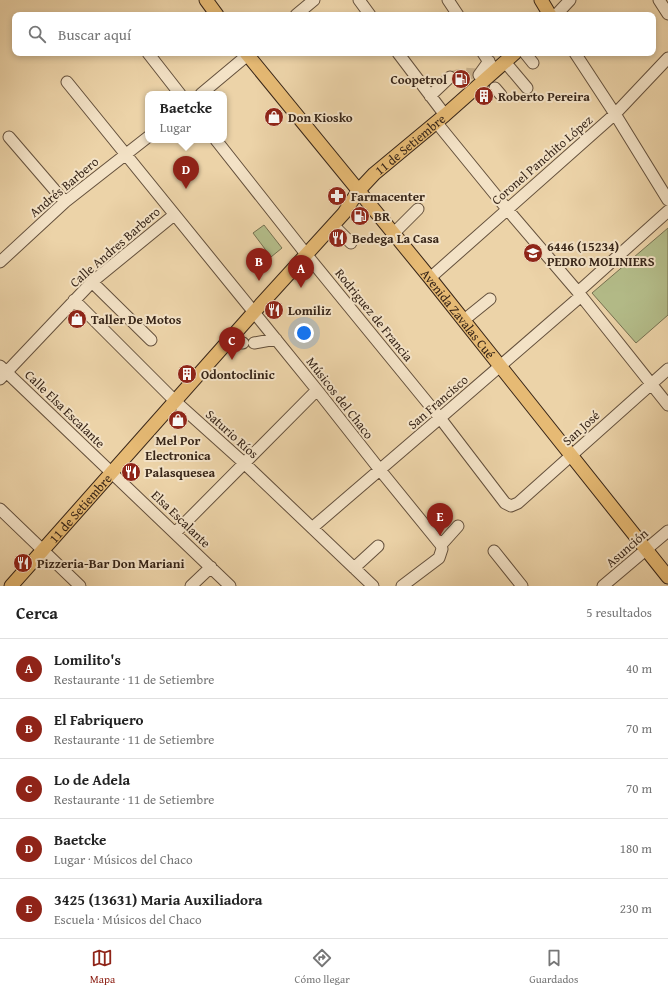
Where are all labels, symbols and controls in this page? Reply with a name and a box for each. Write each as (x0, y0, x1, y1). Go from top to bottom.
search box (12, 12, 656, 56)
icon: search (26, 23, 48, 45)
text: Buscar aquí (58, 24, 131, 45)
fuel station icon: Coopetrol (450, 68, 472, 90)
place label: Coopetrol (390, 70, 447, 89)
building icon: Roberto Pereira (473, 85, 495, 107)
place label: Roberto Pereira (498, 87, 590, 106)
popup (145, 91, 227, 143)
text: Baetcke (160, 97, 212, 118)
shop icon: Don Kiosko (263, 106, 285, 128)
place label: Don Kiosko (288, 108, 353, 127)
street label: 11 de Setiembre (370, 109, 449, 179)
street label: Coronel Panchito López (487, 111, 597, 209)
text: Lugar (160, 118, 191, 137)
street label: Andrés Barbero (25, 152, 103, 222)
pin: D (173, 156, 199, 189)
pharmacy icon: Farmacenter (326, 185, 348, 207)
place label: Farmacenter (351, 187, 425, 206)
street label: Calle Andres Barbero (66, 202, 165, 292)
fuel station icon: BR (349, 205, 371, 227)
place label: BR (374, 207, 391, 226)
restaurant icon: Bedega La Casa (327, 227, 349, 249)
place label: Bedega La Casa (352, 229, 440, 248)
place label: 6446 (15234) PEDRO MOLINIERS (547, 237, 655, 271)
school or university icon: 6446 (15234) PEDRO MOLINIERS (522, 242, 544, 264)
pin: B (246, 248, 272, 281)
pin: A (288, 255, 314, 288)
street label: Rodriguez de Francia (331, 264, 418, 366)
street label: Avenida Zavalas Cué (417, 265, 500, 362)
restaurant icon: Lomiliz (263, 299, 285, 321)
place label: Lomiliz (288, 301, 331, 320)
shop icon: Taller De Motos (66, 308, 88, 330)
place label: Taller De Motos (91, 310, 182, 329)
your location (294, 323, 314, 343)
pin: C (219, 327, 245, 360)
street label: Músicos del Chaco (302, 353, 378, 443)
building icon: Odontoclinic (176, 363, 198, 385)
place label: Odontoclinic (201, 365, 275, 384)
street label: Calle Elsa Escalante (21, 366, 109, 452)
street label: San Francisco (404, 370, 473, 434)
street label: Saturio Ríos (201, 405, 263, 463)
street label: San José (558, 406, 604, 450)
shop icon: Mel Por Electronica (167, 409, 189, 431)
place label: Mel Por Electronica (145, 431, 211, 465)
restaurant icon: Palasquesea (120, 461, 142, 483)
place label: Palasquesea (145, 463, 216, 482)
street label: 11 de Setiembre (44, 469, 116, 547)
street label: Elsa Escalante (147, 486, 215, 552)
pin: E (427, 503, 453, 536)
street label: Asunción (602, 524, 653, 572)
restaurant icon: Pizzeria-Bar Don Mariani (12, 552, 34, 574)
place label: Pizzeria-Bar Don Mariani (37, 554, 184, 573)
text: Cerca (16, 600, 58, 625)
text: 5 resultados (586, 603, 652, 622)
text: Lomilito's (54, 649, 121, 670)
text: A (25, 659, 33, 678)
text: 40 m (626, 659, 652, 678)
text: Restaurante · 11 de Setiembre (54, 670, 214, 689)
text: El Fabriquero (54, 709, 144, 730)
text: B (25, 719, 33, 738)
text: 70 m (626, 719, 652, 738)
text: Restaurante · 11 de Setiembre (54, 730, 214, 749)
text: Lo de Adela (54, 769, 130, 790)
text: C (25, 779, 33, 798)
text: 70 m (626, 779, 652, 798)
text: Restaurante · 11 de Setiembre (54, 790, 214, 809)
text: Baetcke (54, 829, 106, 850)
text: D (25, 839, 33, 858)
text: 180 m (620, 839, 652, 858)
text: Lugar · Músicos del Chaco (54, 850, 193, 869)
text: 3425 (13631) Maria Auxiliadora (54, 889, 263, 910)
text: E (26, 899, 32, 918)
text: 230 m (620, 899, 652, 918)
text: Escuela · Músicos del Chaco (54, 910, 202, 929)
tab: Mapa (90, 947, 115, 987)
tab: Cómo llegar (295, 947, 350, 987)
tab: Guardados (529, 947, 578, 987)

